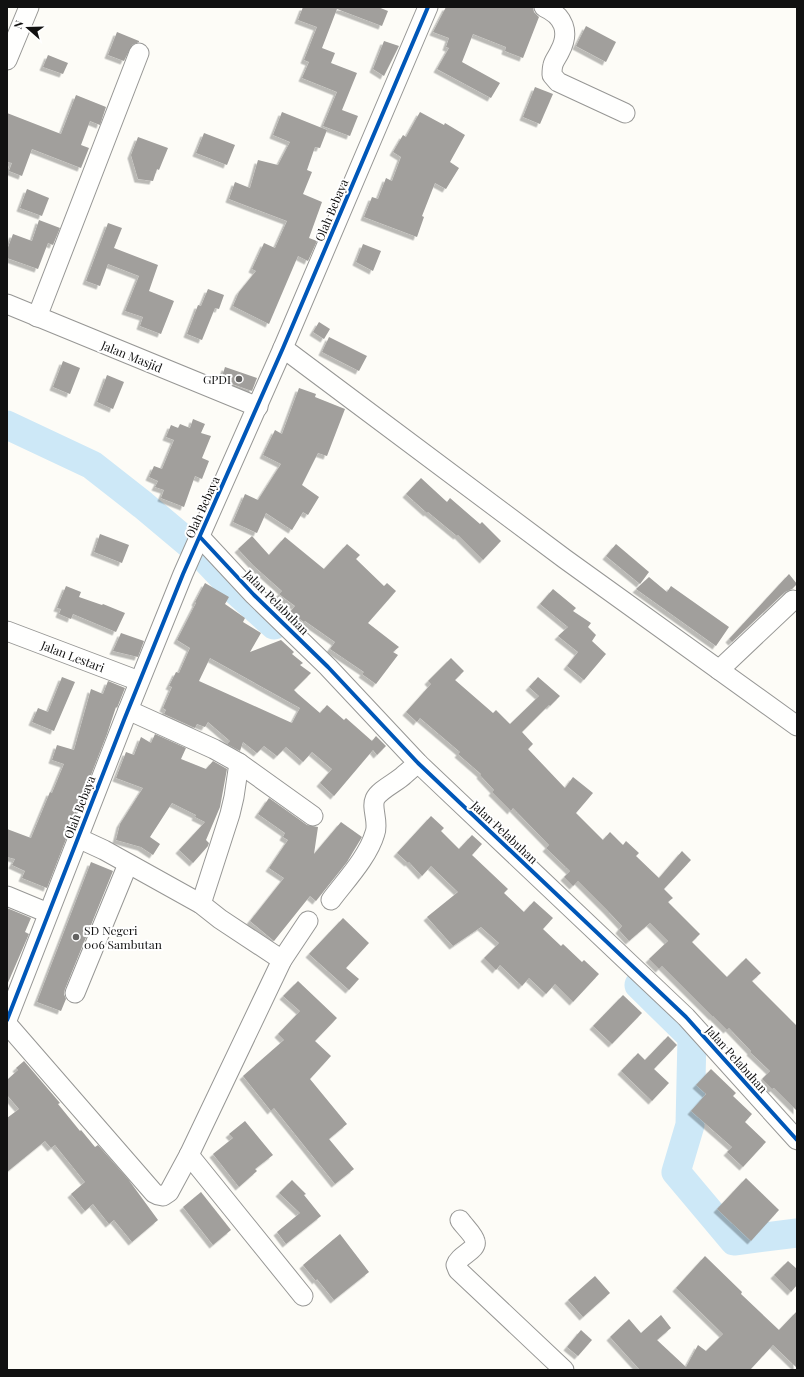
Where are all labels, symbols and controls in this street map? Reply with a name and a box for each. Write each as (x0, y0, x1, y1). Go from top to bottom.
north arrow (8, 8, 48, 48)
text: N (10, 18, 27, 31)
street label: Olah Bebaya (311, 176, 351, 244)
street label: Jalan Masjid (98, 336, 165, 376)
place label: GPDI (203, 371, 231, 387)
marker: GPDI (234, 374, 244, 384)
street label: Olah Bebaya (181, 473, 223, 541)
street label: Jalan Pelabuhan (240, 565, 313, 638)
street label: Jalan Lestari (38, 636, 107, 676)
street label: Olah Bebaya (60, 773, 98, 841)
street label: Jalan Pelabuhan (468, 796, 542, 867)
place label: SD Negeri 006 Sambutan (84, 922, 162, 952)
marker: SD Negeri 006 Sambutan (71, 932, 81, 942)
street label: Jalan Pelabuhan (702, 1021, 772, 1096)

